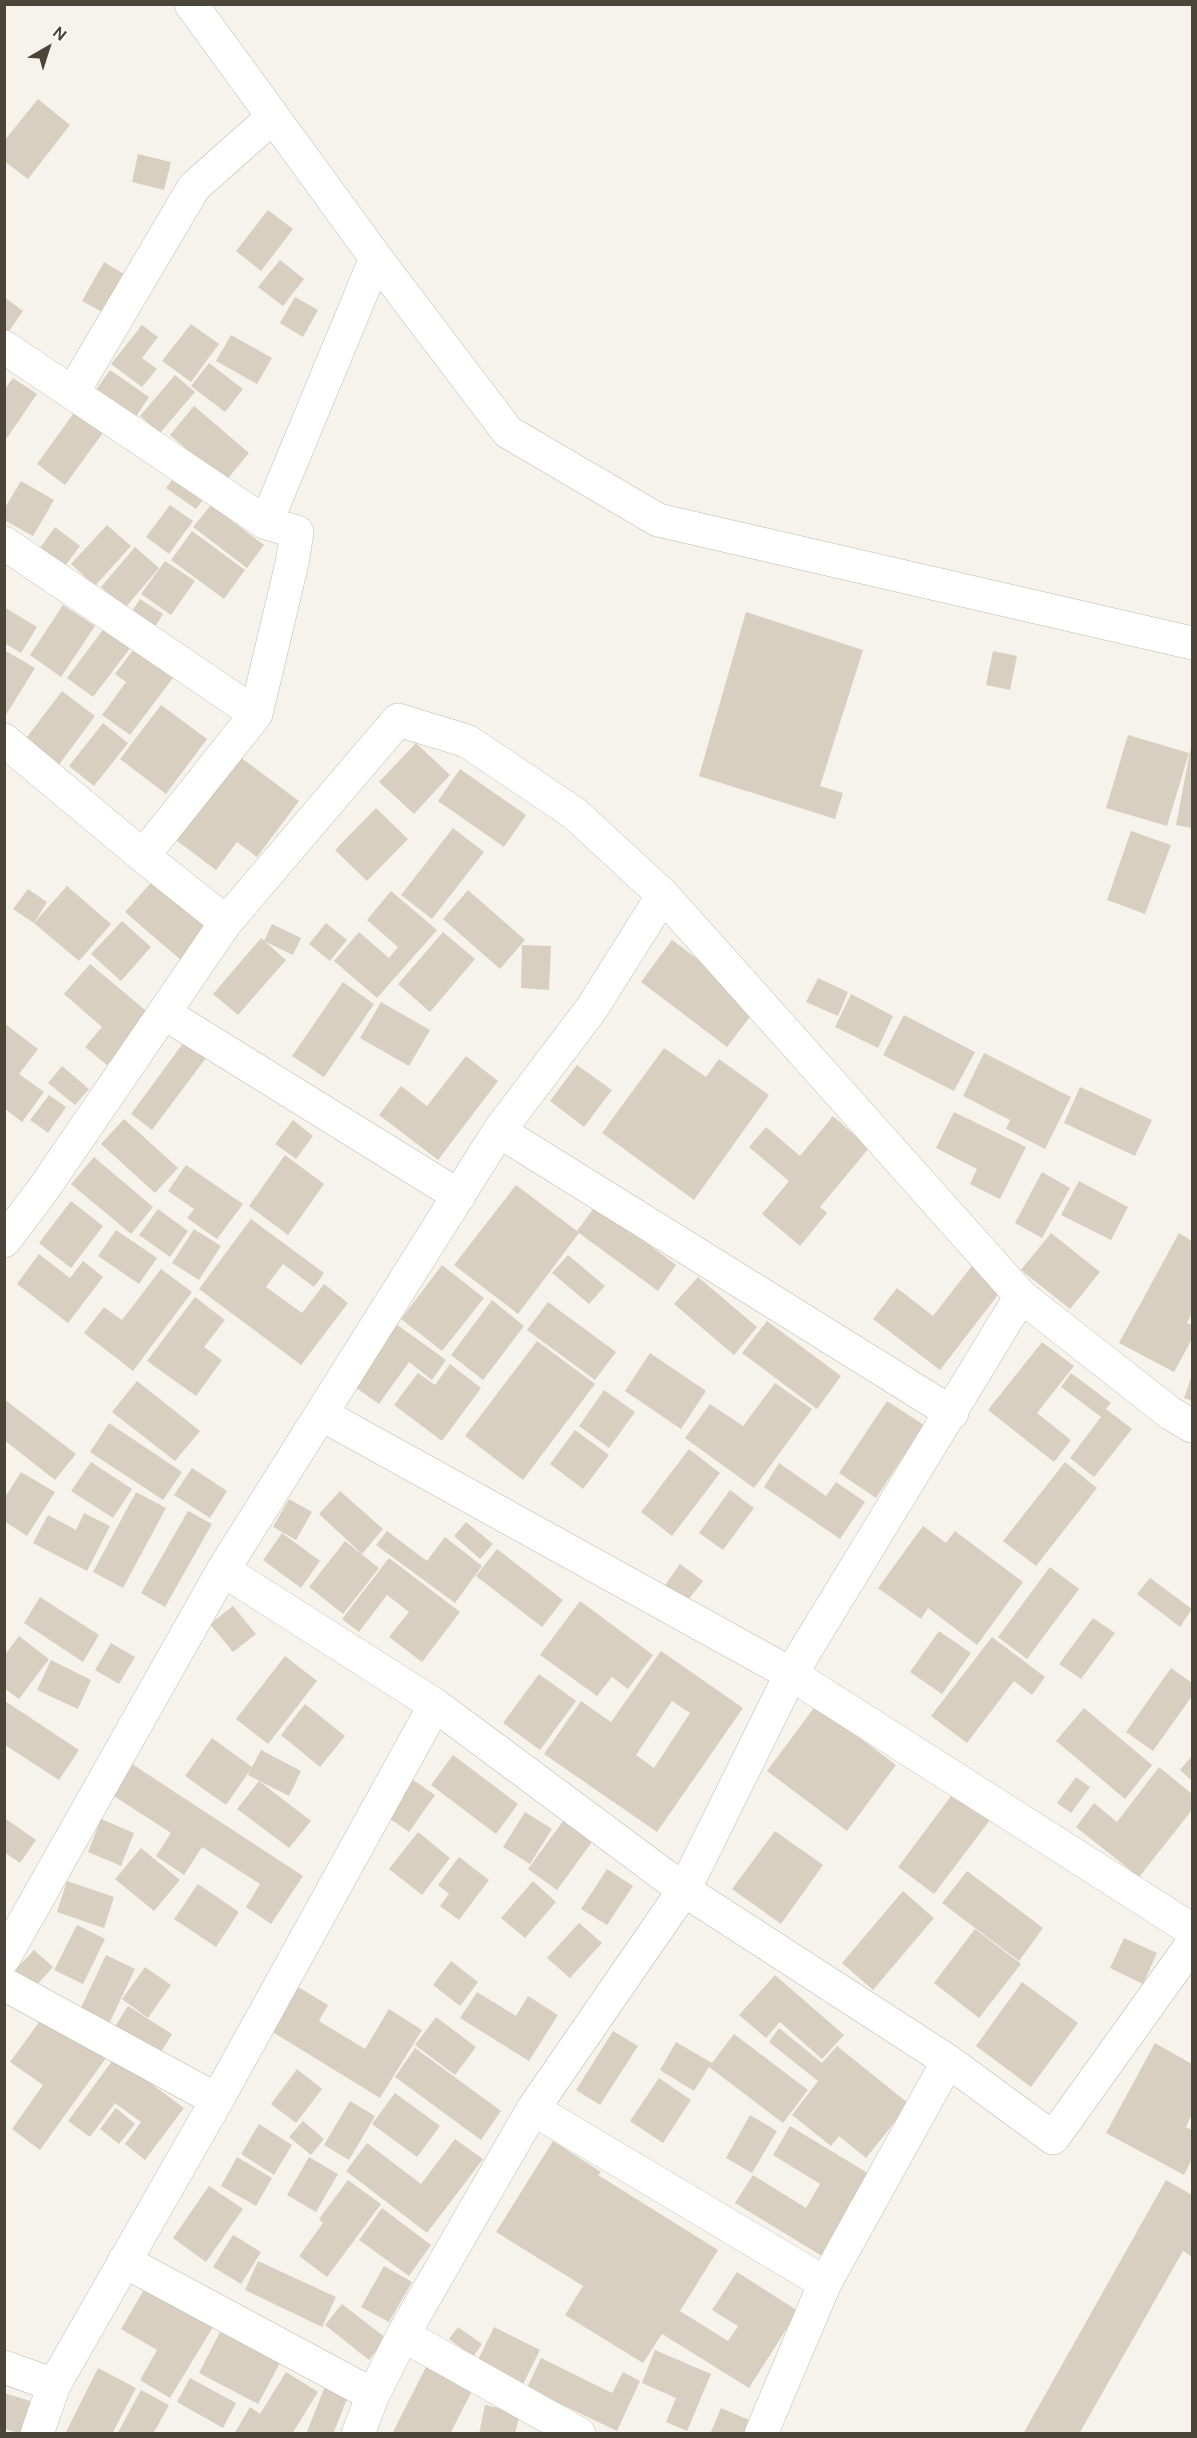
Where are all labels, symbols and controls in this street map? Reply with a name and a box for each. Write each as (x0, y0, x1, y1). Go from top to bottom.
north arrow (18, 18, 78, 78)
text: N (48, 22, 71, 45)

